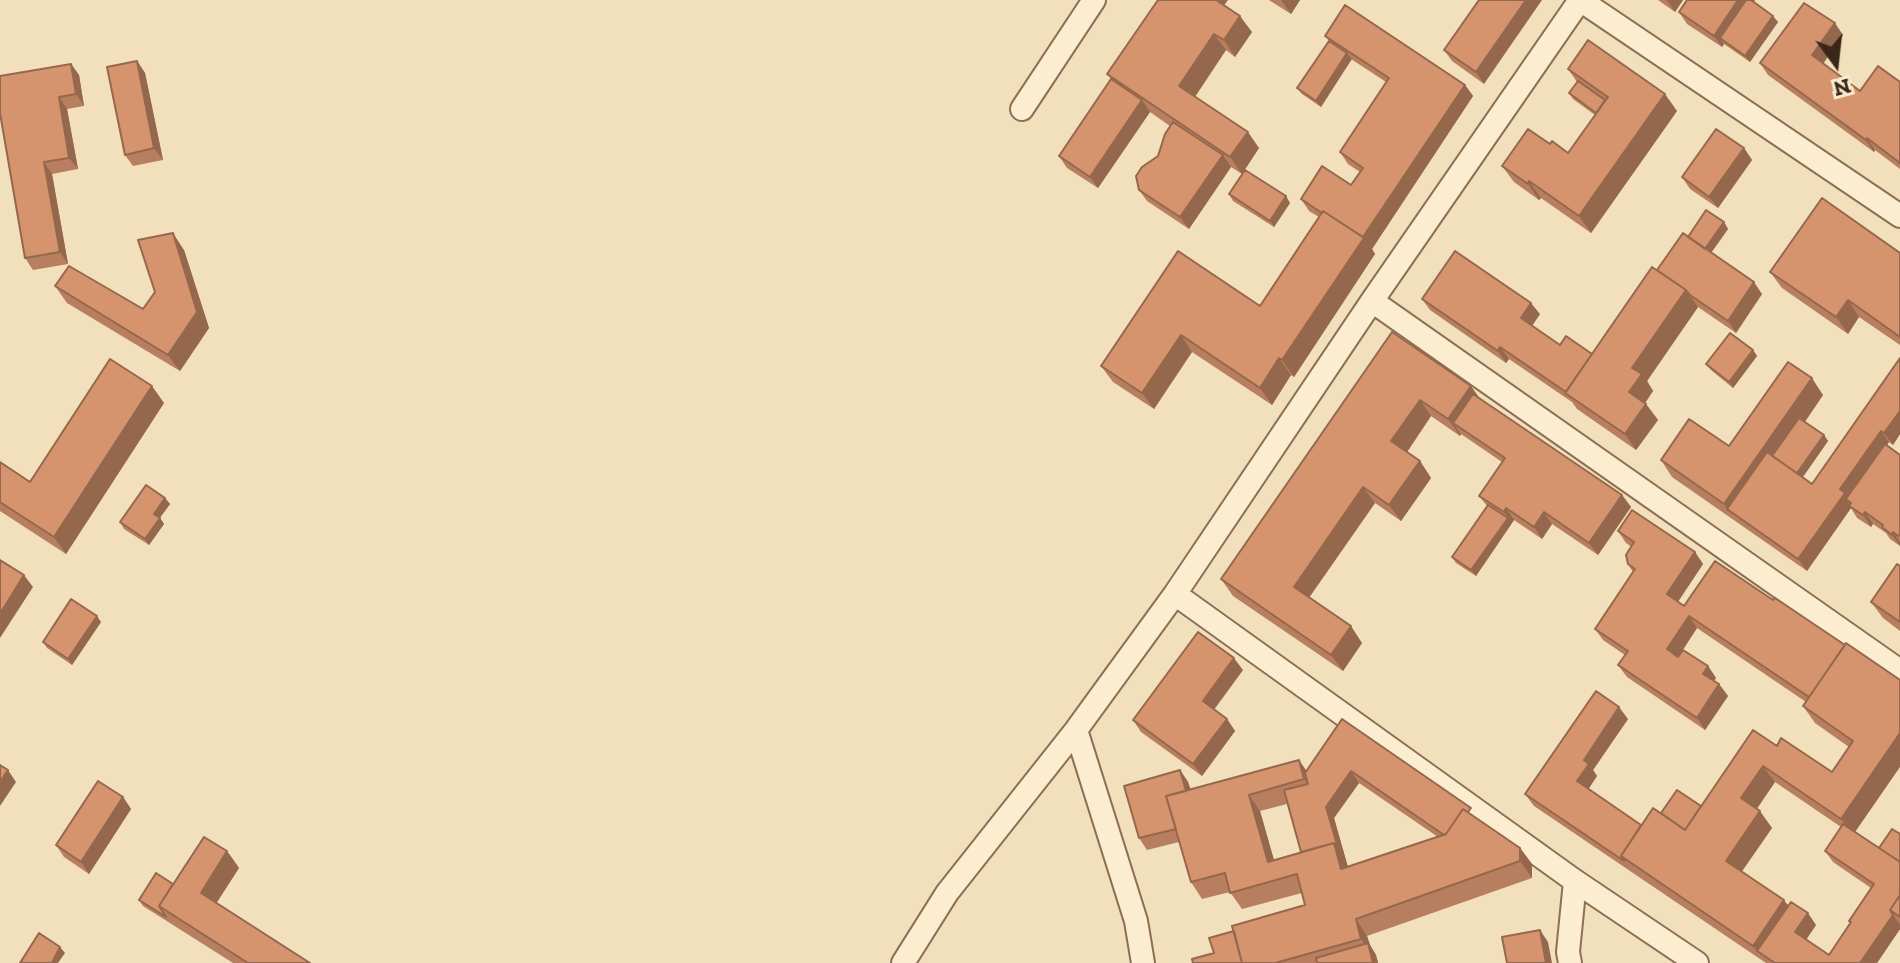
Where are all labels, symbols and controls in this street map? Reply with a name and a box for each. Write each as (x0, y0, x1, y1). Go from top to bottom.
north arrow (1796, 24, 1876, 104)
text: N (1831, 72, 1854, 103)

